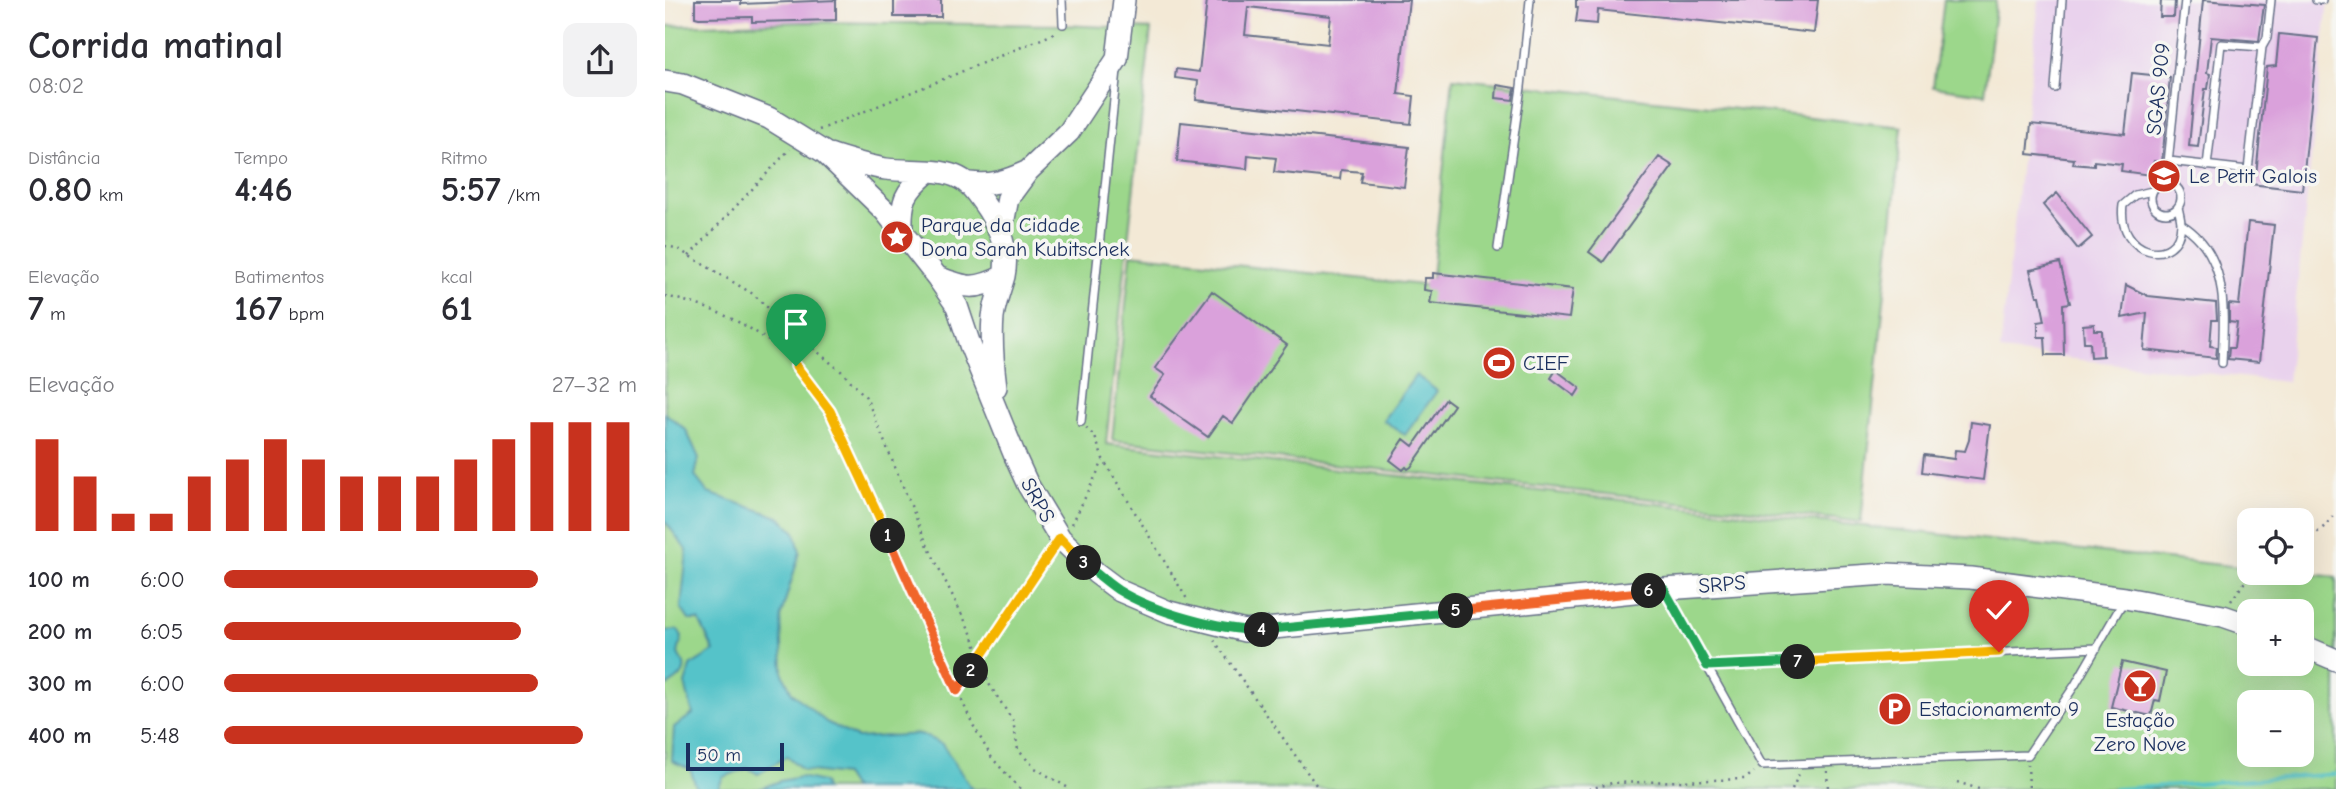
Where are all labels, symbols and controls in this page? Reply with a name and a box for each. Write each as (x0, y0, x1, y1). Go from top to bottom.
button: share (563, 23, 637, 97)
text: Corrida matinal (28, 24, 283, 68)
street label: SGAS 909 (2141, 42, 2175, 136)
text: 08:02 (28, 72, 84, 99)
text: Distância (28, 147, 101, 169)
text: Tempo (234, 147, 288, 169)
text: Ritmo (441, 147, 488, 169)
school or university icon: Le Petit Galois (2145, 157, 2183, 195)
place label: Le Petit Galois (2189, 164, 2317, 188)
text: 0.80 (28, 169, 92, 210)
text: 4:46 (234, 169, 293, 210)
text: 5:57 (441, 169, 501, 210)
text: km (92, 184, 124, 206)
text: /km (501, 184, 540, 206)
place label: Parque da Cidade Dona Sarah Kubitschek (921, 213, 1130, 261)
place icon: Parque da Cidade Dona Sarah Kubitschek (878, 218, 916, 256)
text: Elevação (28, 266, 100, 288)
text: Batimentos (234, 266, 324, 288)
text: kcal (441, 266, 473, 288)
text: 7 (28, 288, 44, 329)
text: 167 (234, 288, 282, 329)
text: 61 (441, 288, 473, 329)
pin (766, 294, 826, 366)
text: m (44, 303, 66, 325)
text: bpm (282, 303, 324, 325)
icon: arrive (777, 305, 815, 343)
sports icon: CIEF (1480, 344, 1518, 382)
place label: CIEF (1523, 351, 1569, 375)
text: Elevação (28, 371, 115, 398)
text: 27–32 m (552, 371, 637, 398)
street label: SRPS (1016, 473, 1060, 527)
map controls (2237, 508, 2314, 767)
button: locate (2237, 508, 2314, 585)
pin: 1 (871, 518, 906, 554)
text: 1 (884, 524, 891, 546)
pin: 3 (1067, 546, 1101, 580)
text: 3 (1079, 551, 1088, 573)
text: 100 m (28, 566, 90, 593)
text: 6:00 (140, 566, 185, 593)
street label: SRPS (1697, 570, 1747, 598)
pin: 6 (1632, 574, 1667, 608)
text: 6 (1644, 579, 1653, 601)
pin (1969, 580, 2029, 652)
icon: check (1980, 591, 2018, 629)
pin: 5 (1439, 594, 1473, 628)
text: 5 (1450, 599, 1461, 621)
button: + (2237, 599, 2314, 676)
pin: 4 (1245, 612, 1279, 648)
text: 200 m (28, 618, 92, 645)
text: 6:05 (140, 618, 183, 645)
text: 4 (1257, 618, 1266, 640)
pin: 7 (1781, 644, 1815, 680)
text: 7 (1793, 650, 1802, 672)
pin: 2 (953, 654, 989, 688)
text: 2 (966, 659, 975, 681)
bar icon: Estação Zero Nove (2121, 667, 2159, 705)
text: 300 m (28, 670, 92, 697)
text: 6:00 (140, 670, 185, 697)
parking icon: Estacionamento 9 (1876, 690, 1914, 728)
button: − (2237, 690, 2314, 767)
place label: Estacionamento 9 (1919, 697, 2079, 721)
place label: Estação Zero Nove (2094, 708, 2186, 756)
text: 400 m (28, 722, 92, 749)
text: 5:48 (140, 722, 180, 749)
scale bar (686, 740, 784, 772)
text: 50 m (697, 744, 741, 766)

